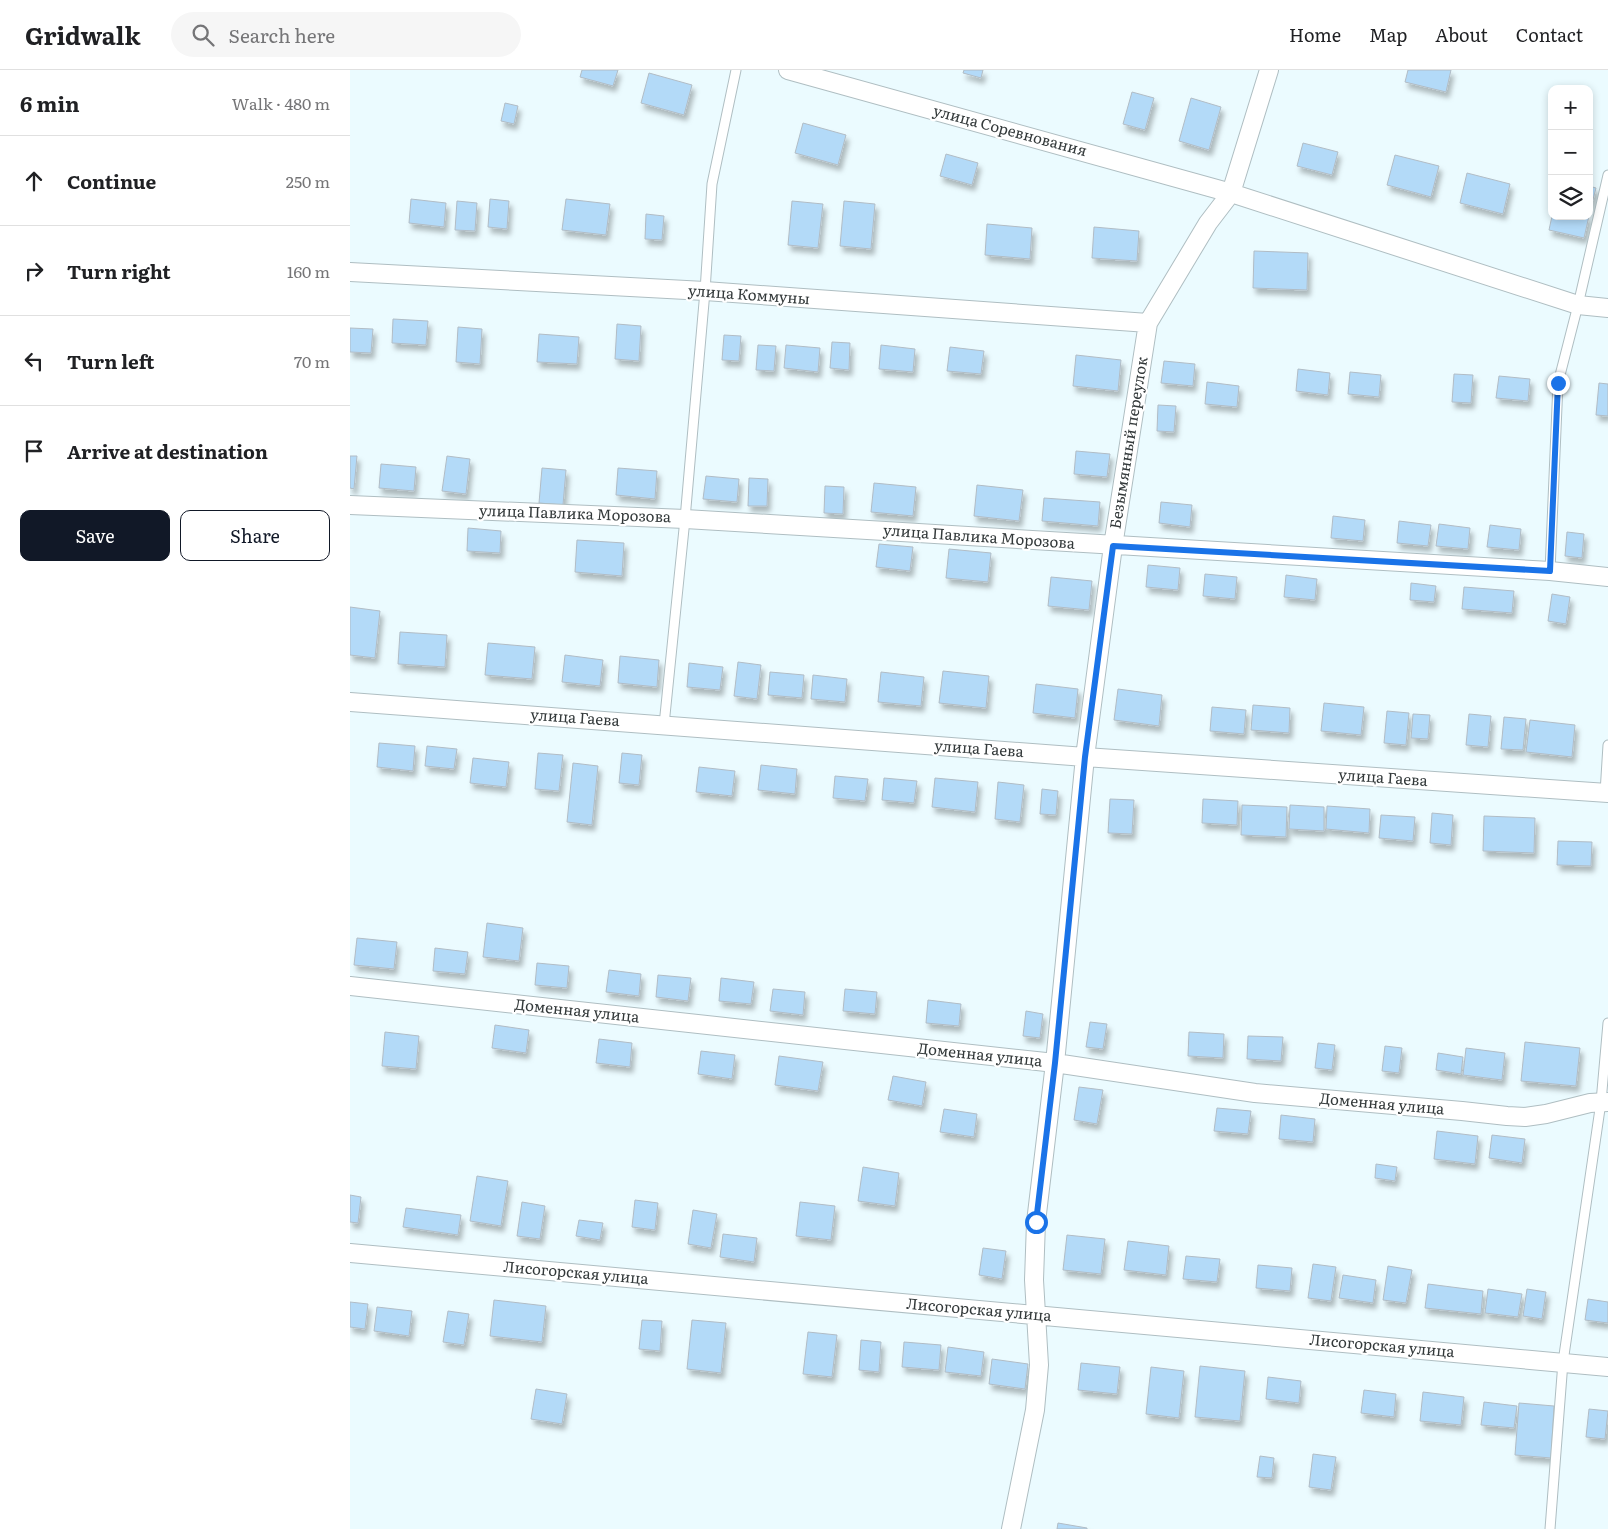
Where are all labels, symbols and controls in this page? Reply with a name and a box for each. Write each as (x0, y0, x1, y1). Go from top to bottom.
search box (171, 12, 521, 57)
text: Gridwalk (25, 17, 141, 52)
icon: search (189, 21, 217, 49)
text: Search here (229, 21, 335, 49)
text: Home (1289, 21, 1341, 48)
text: Map (1369, 21, 1407, 48)
text: About (1435, 21, 1488, 48)
text: Contact (1516, 21, 1583, 48)
map controls (1548, 85, 1593, 220)
button: + (1548, 85, 1593, 130)
text: 6 min (20, 87, 80, 118)
text: Walk · 480 m (232, 91, 330, 115)
street label: улица Соревнования (931, 98, 1090, 161)
button: − (1548, 130, 1593, 175)
icon: ahead (20, 167, 48, 195)
text: Continue (67, 167, 156, 195)
text: 250 m (286, 169, 330, 193)
button: layers (1548, 175, 1593, 220)
icon: right (20, 257, 48, 285)
text: Turn right (67, 257, 171, 285)
text: 160 m (287, 259, 330, 283)
street label: улица Коммуны (687, 278, 811, 309)
icon: left (20, 347, 48, 375)
text: Turn left (67, 347, 154, 375)
text: 70 m (294, 349, 330, 373)
street label: Безымянный переулок (1103, 355, 1153, 531)
route end (1547, 372, 1570, 395)
icon: arrive (20, 437, 48, 465)
text: Arrive at destination (67, 437, 268, 465)
street label: улица Павлика Морозова (479, 498, 672, 527)
button: Save (20, 510, 170, 561)
button: Share (180, 510, 330, 561)
street label: улица Павлика Морозова (882, 517, 1077, 554)
street label: улица Гаева (530, 702, 621, 731)
street label: улица Гаева (934, 733, 1025, 762)
street label: улица Гаева (1338, 762, 1429, 791)
street label: Доменная улица (514, 992, 642, 1028)
street label: Доменная улица (917, 1036, 1045, 1072)
street label: Доменная улица (1319, 1086, 1446, 1119)
route start (1025, 1211, 1048, 1234)
street label: Лисогорская улица (503, 1254, 651, 1289)
street label: Лисогорская улица (906, 1291, 1054, 1326)
street label: Лисогорская улица (1309, 1327, 1457, 1362)

